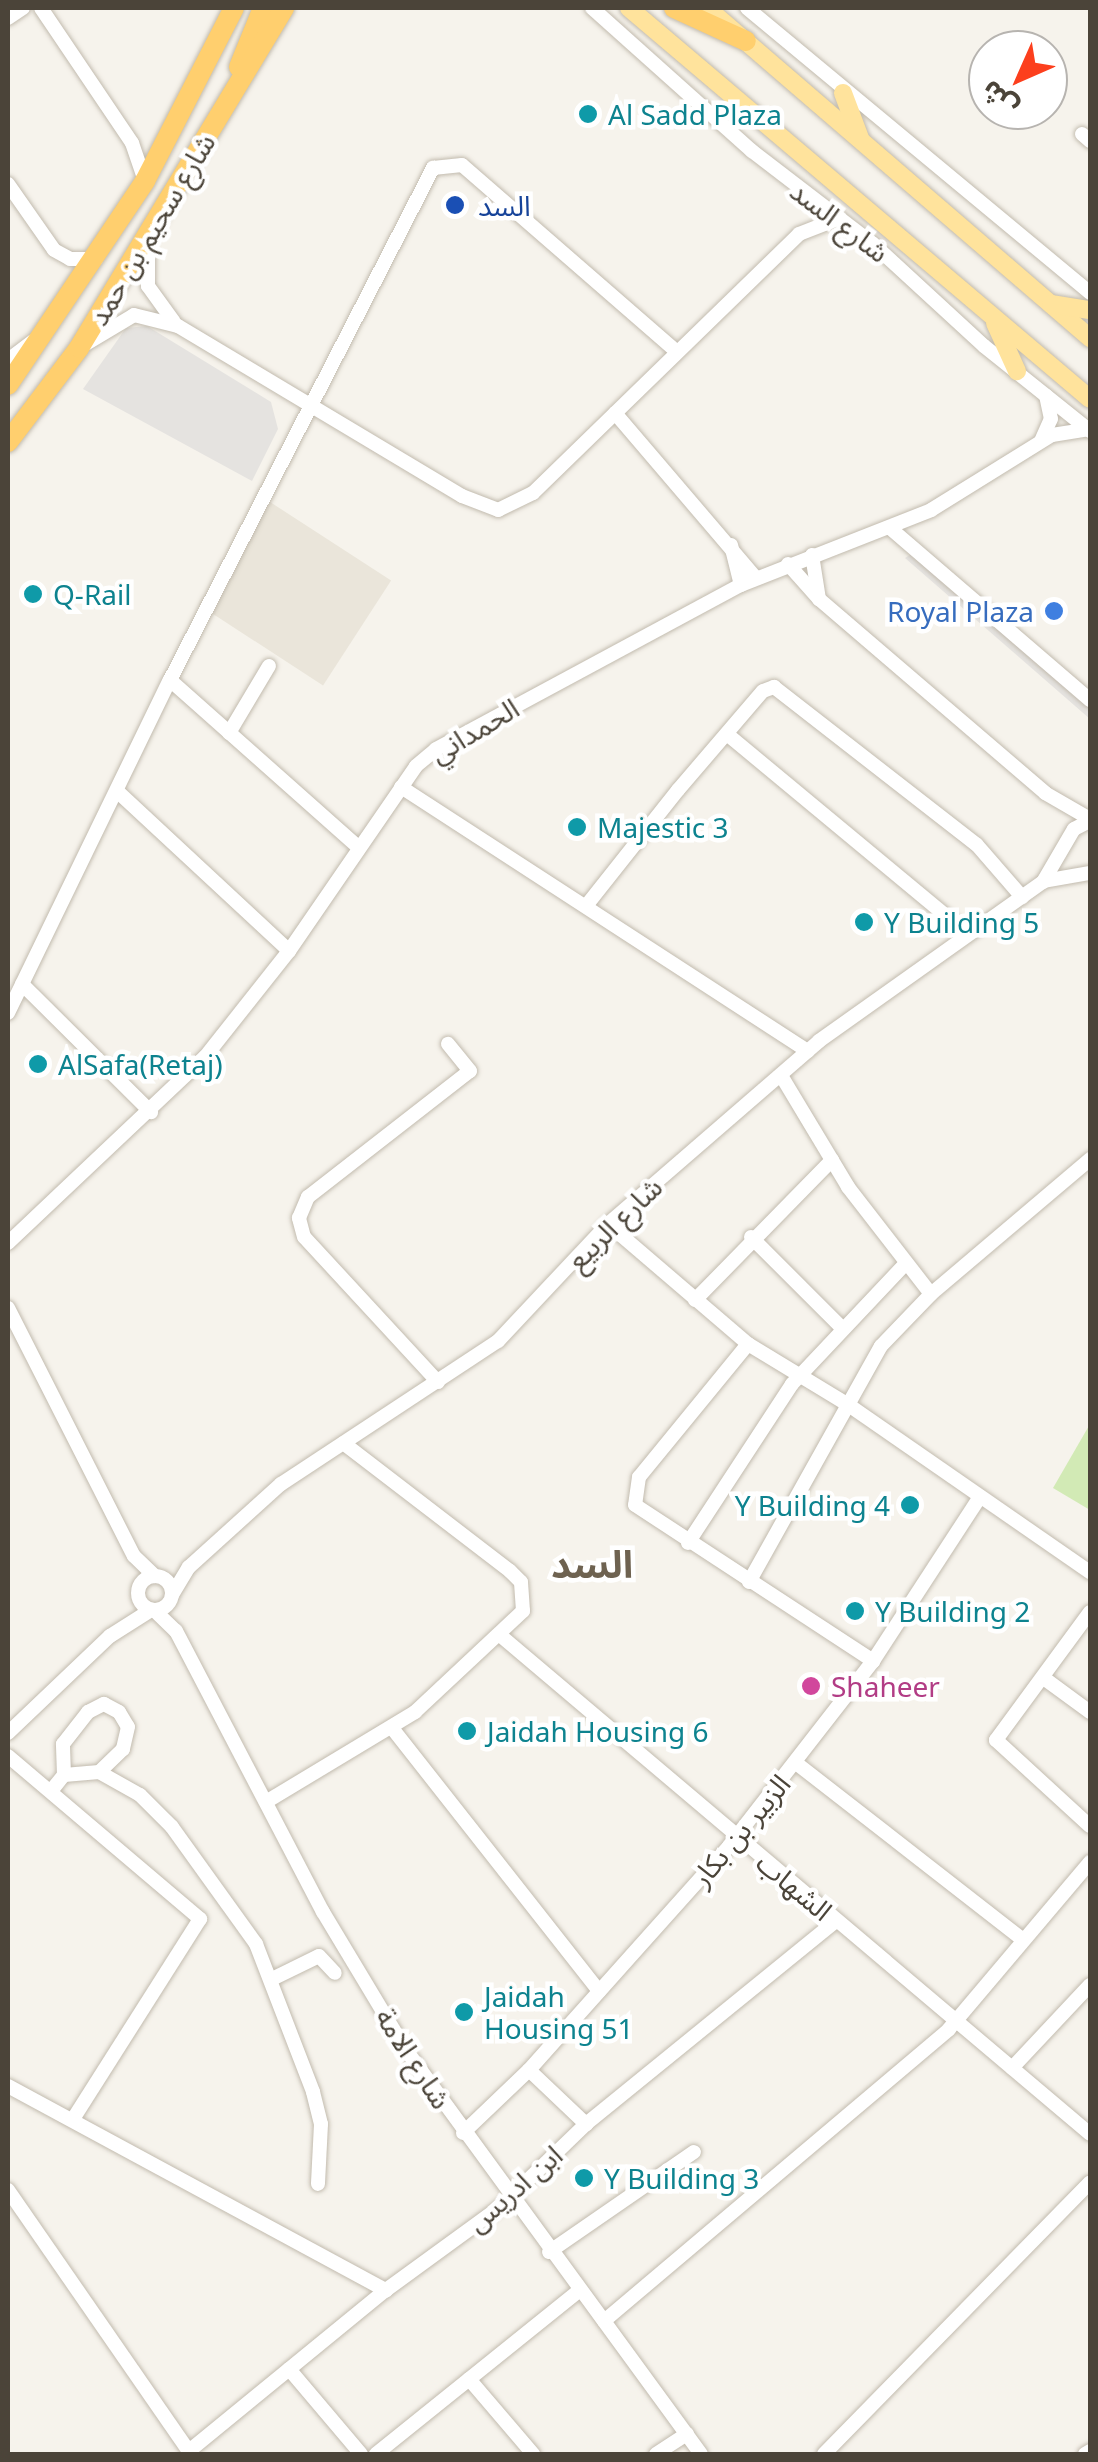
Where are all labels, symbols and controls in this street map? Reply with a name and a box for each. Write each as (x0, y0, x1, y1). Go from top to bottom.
north arrow (968, 30, 1068, 130)
text: ش (971, 73, 1025, 127)
place label: Al Sadd Plaza (608, 97, 782, 131)
marker: Al Sadd Plaza (577, 103, 599, 125)
street label: شارع سحيم بن حمد (80, 127, 222, 331)
street label: شارع السد (784, 173, 896, 269)
place label: السد (478, 188, 531, 222)
marker: السد (442, 192, 468, 218)
place label: Q-Rail (53, 577, 131, 611)
marker: Q-Rail (22, 583, 44, 605)
place label: Royal Plaza (887, 594, 1034, 628)
marker: Royal Plaza (1043, 600, 1065, 622)
street label: الحمداني (423, 690, 525, 770)
place label: Majestic 3 (597, 810, 729, 844)
marker: Majestic 3 (566, 816, 588, 838)
place label: Y Building 5 (884, 905, 1039, 939)
marker: Y Building 5 (853, 911, 875, 933)
place label: AlSafa(Retaj) (58, 1047, 223, 1081)
marker: AlSafa(Retaj) (27, 1053, 49, 1075)
street label: شارع الربيع (560, 1170, 668, 1276)
place label: Y Building 4 (735, 1488, 890, 1522)
marker: Y Building 4 (899, 1494, 921, 1516)
district label: السد (551, 1541, 633, 1587)
place label: Y Building 2 (875, 1594, 1030, 1628)
marker: Y Building 2 (844, 1600, 866, 1622)
place label: Shaheer (831, 1669, 940, 1703)
marker: Shaheer (800, 1675, 822, 1697)
place label: Jaidah Housing 6 (487, 1714, 709, 1748)
marker: Jaidah Housing 6 (456, 1720, 478, 1742)
street label: الزبير بن بكار (683, 1767, 797, 1893)
street label: الشهاب (751, 1845, 839, 1927)
place label: Jaidah Housing 51 (484, 1979, 633, 2045)
street label: شارع الامة (369, 2001, 459, 2115)
marker: Jaidah Housing 51 (453, 2001, 475, 2023)
street label: ابن ادريس (459, 2138, 569, 2238)
place label: Y Building 3 (604, 2161, 759, 2195)
marker: Y Building 3 (573, 2167, 595, 2189)

